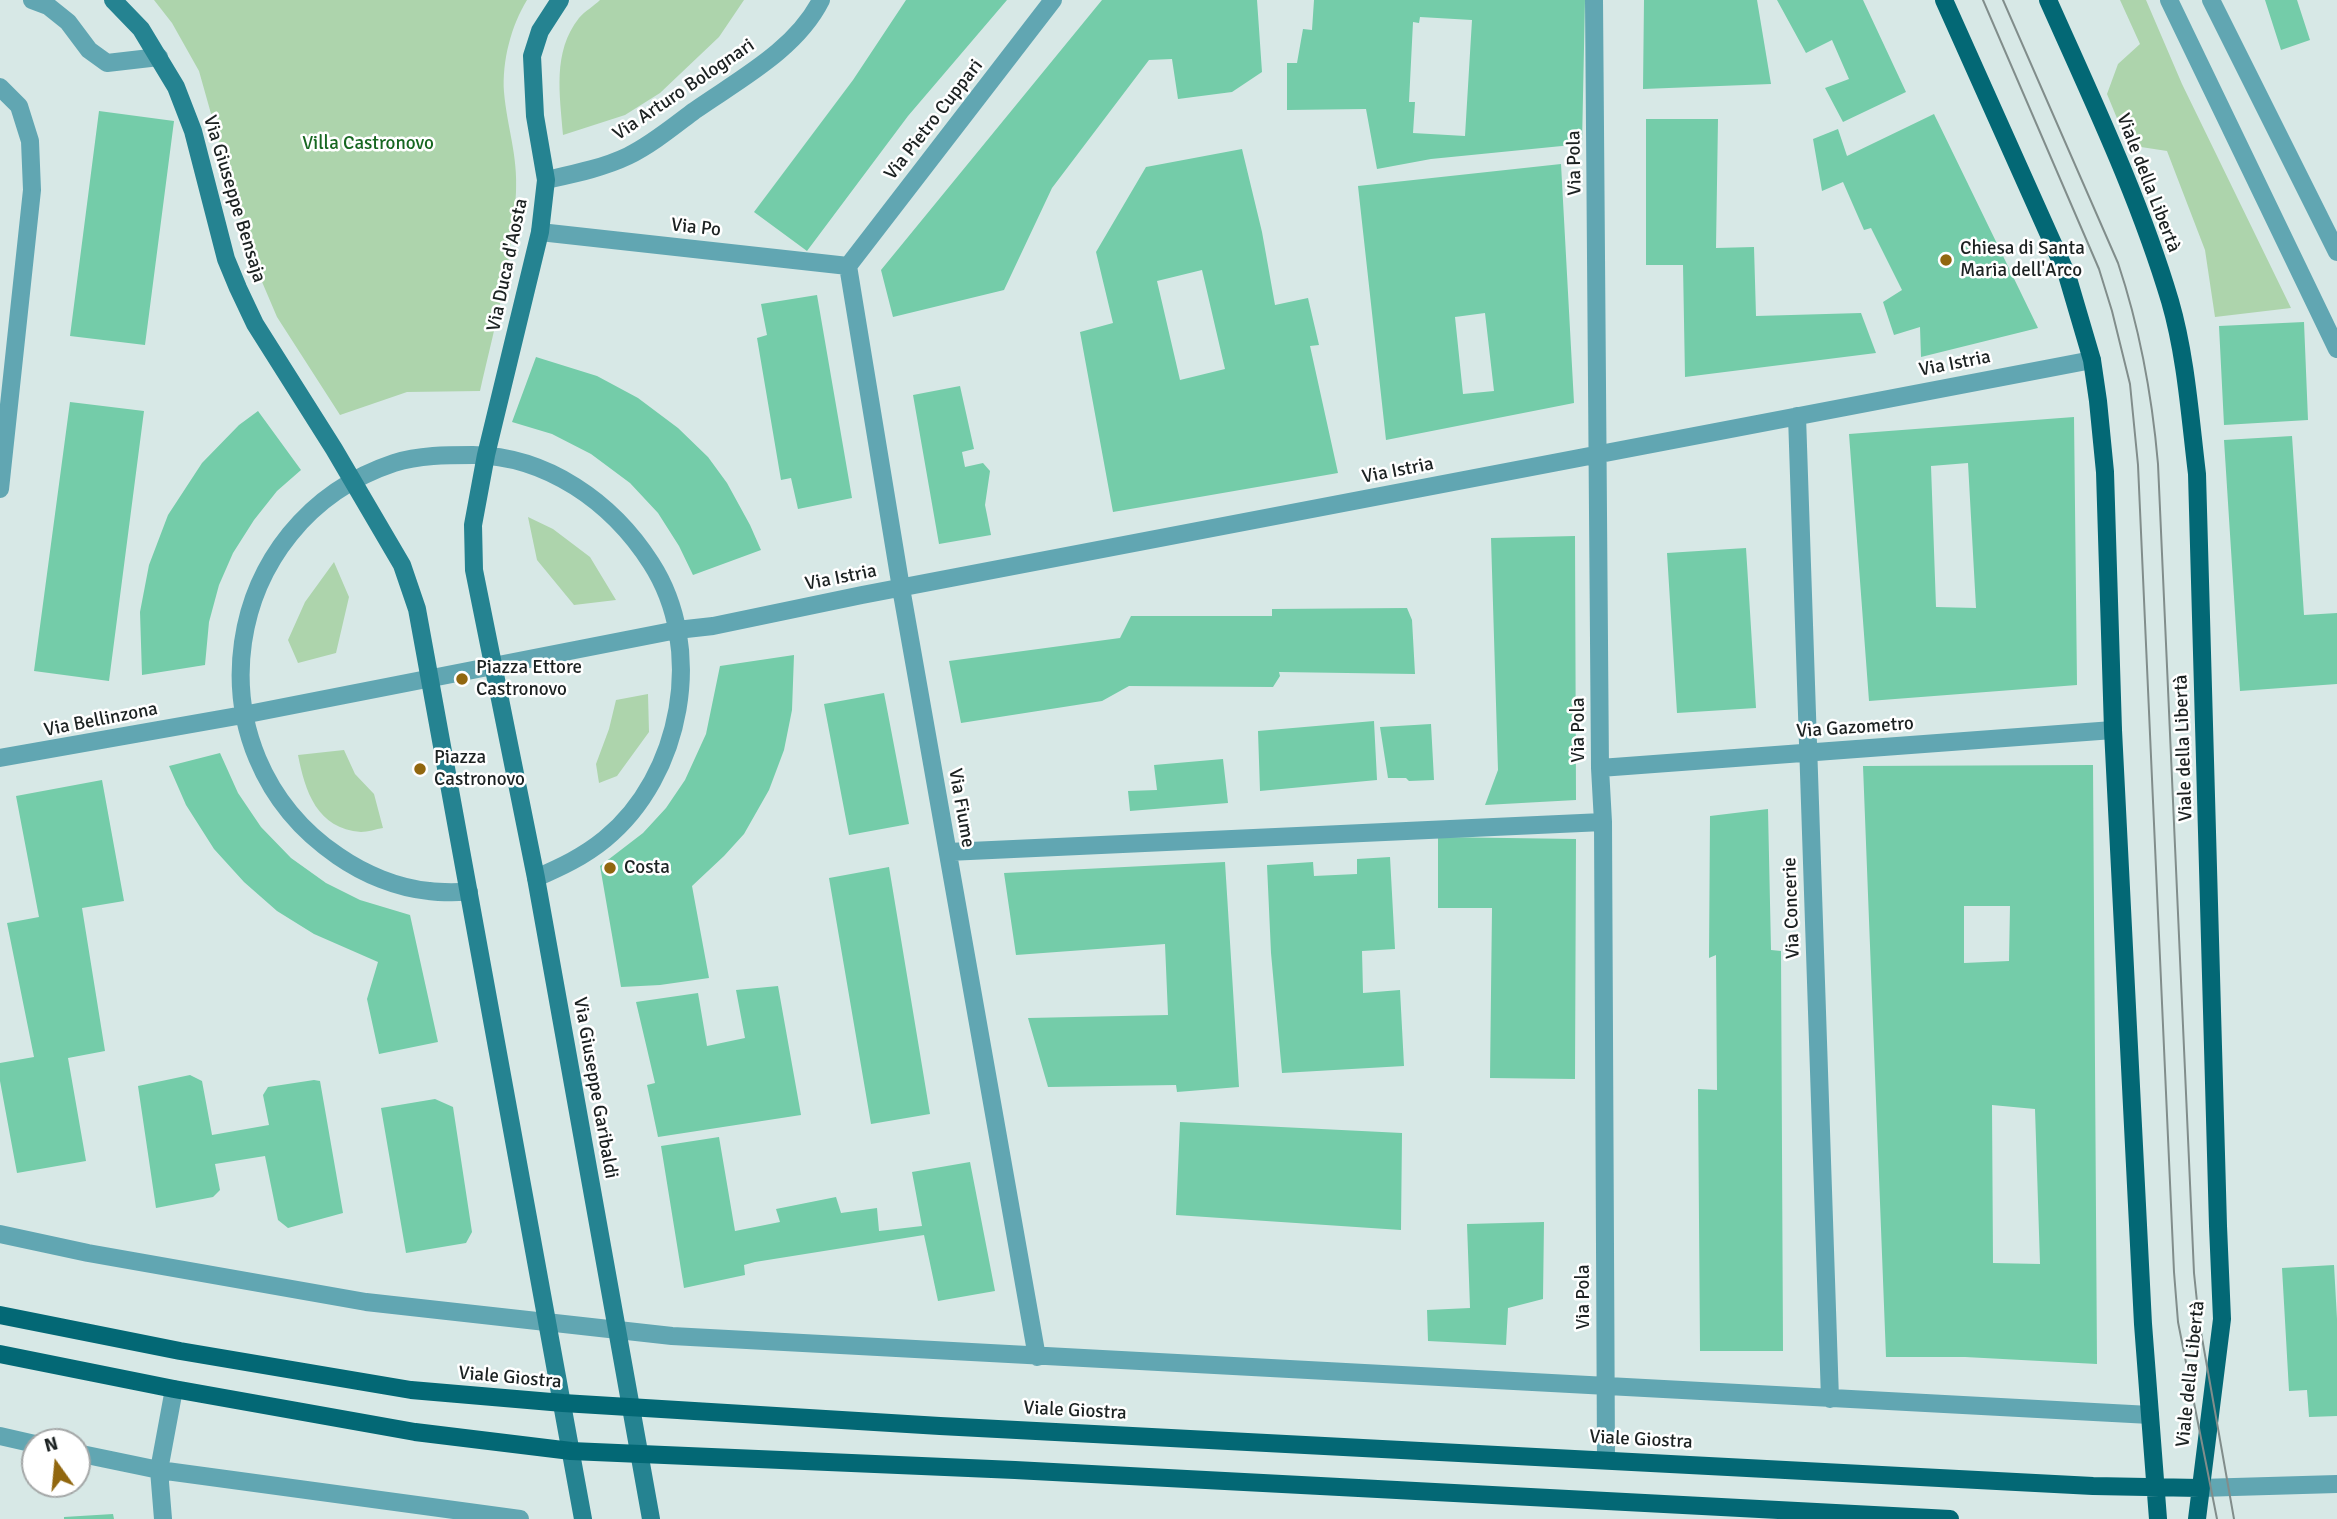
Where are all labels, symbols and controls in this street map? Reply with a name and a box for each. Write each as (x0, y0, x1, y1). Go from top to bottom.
street label: Via Arturo Bolognari (609, 34, 759, 146)
street label: Via Pietro Cuppari (880, 55, 988, 185)
street label: Viale della Libertà (2111, 110, 2185, 256)
street label: Via Giuseppe Bensaja (198, 113, 270, 285)
street label: Via Pola (1563, 130, 1587, 196)
park label: Villa Castronovo (302, 133, 434, 155)
street label: Via Duca d'Aosta (483, 196, 533, 334)
street label: Via Po (670, 214, 722, 242)
place label: Chiesa di Santa Maria dell'Arco (1960, 238, 2085, 282)
marker: Chiesa di Santa Maria dell'Arco (1938, 252, 1954, 268)
street label: Via Istria (1917, 346, 1993, 382)
street label: Via Istria (1360, 453, 1436, 489)
street label: Via Istria (803, 560, 879, 596)
place label: Piazza Ettore Castronovo (476, 657, 582, 701)
marker: Piazza Ettore Castronovo (454, 671, 470, 687)
street label: Viale della Libertà (2170, 674, 2198, 822)
street label: Via Pola (1568, 697, 1590, 763)
street label: Via Bellinzona (42, 698, 160, 742)
street label: Via Gazometro (1796, 713, 1914, 743)
place label: Piazza Castronovo (434, 747, 525, 791)
marker: Piazza Castronovo (412, 761, 428, 777)
street label: Via Fiume (943, 767, 979, 849)
place label: Costa (624, 857, 670, 879)
street label: Via Concerie (1779, 857, 1805, 959)
marker: Costa (602, 860, 618, 876)
street label: Via Giuseppe Garibaldi (568, 995, 622, 1181)
street label: Via Pola (1573, 1264, 1595, 1330)
street label: Viale della Libertà (2172, 1300, 2210, 1448)
street label: Viale Giostra (457, 1362, 563, 1394)
street label: Viale Giostra (1023, 1397, 1127, 1425)
street label: Viale Giostra (1589, 1426, 1693, 1454)
north arrow (21, 1428, 91, 1498)
text: N (42, 1431, 61, 1458)

